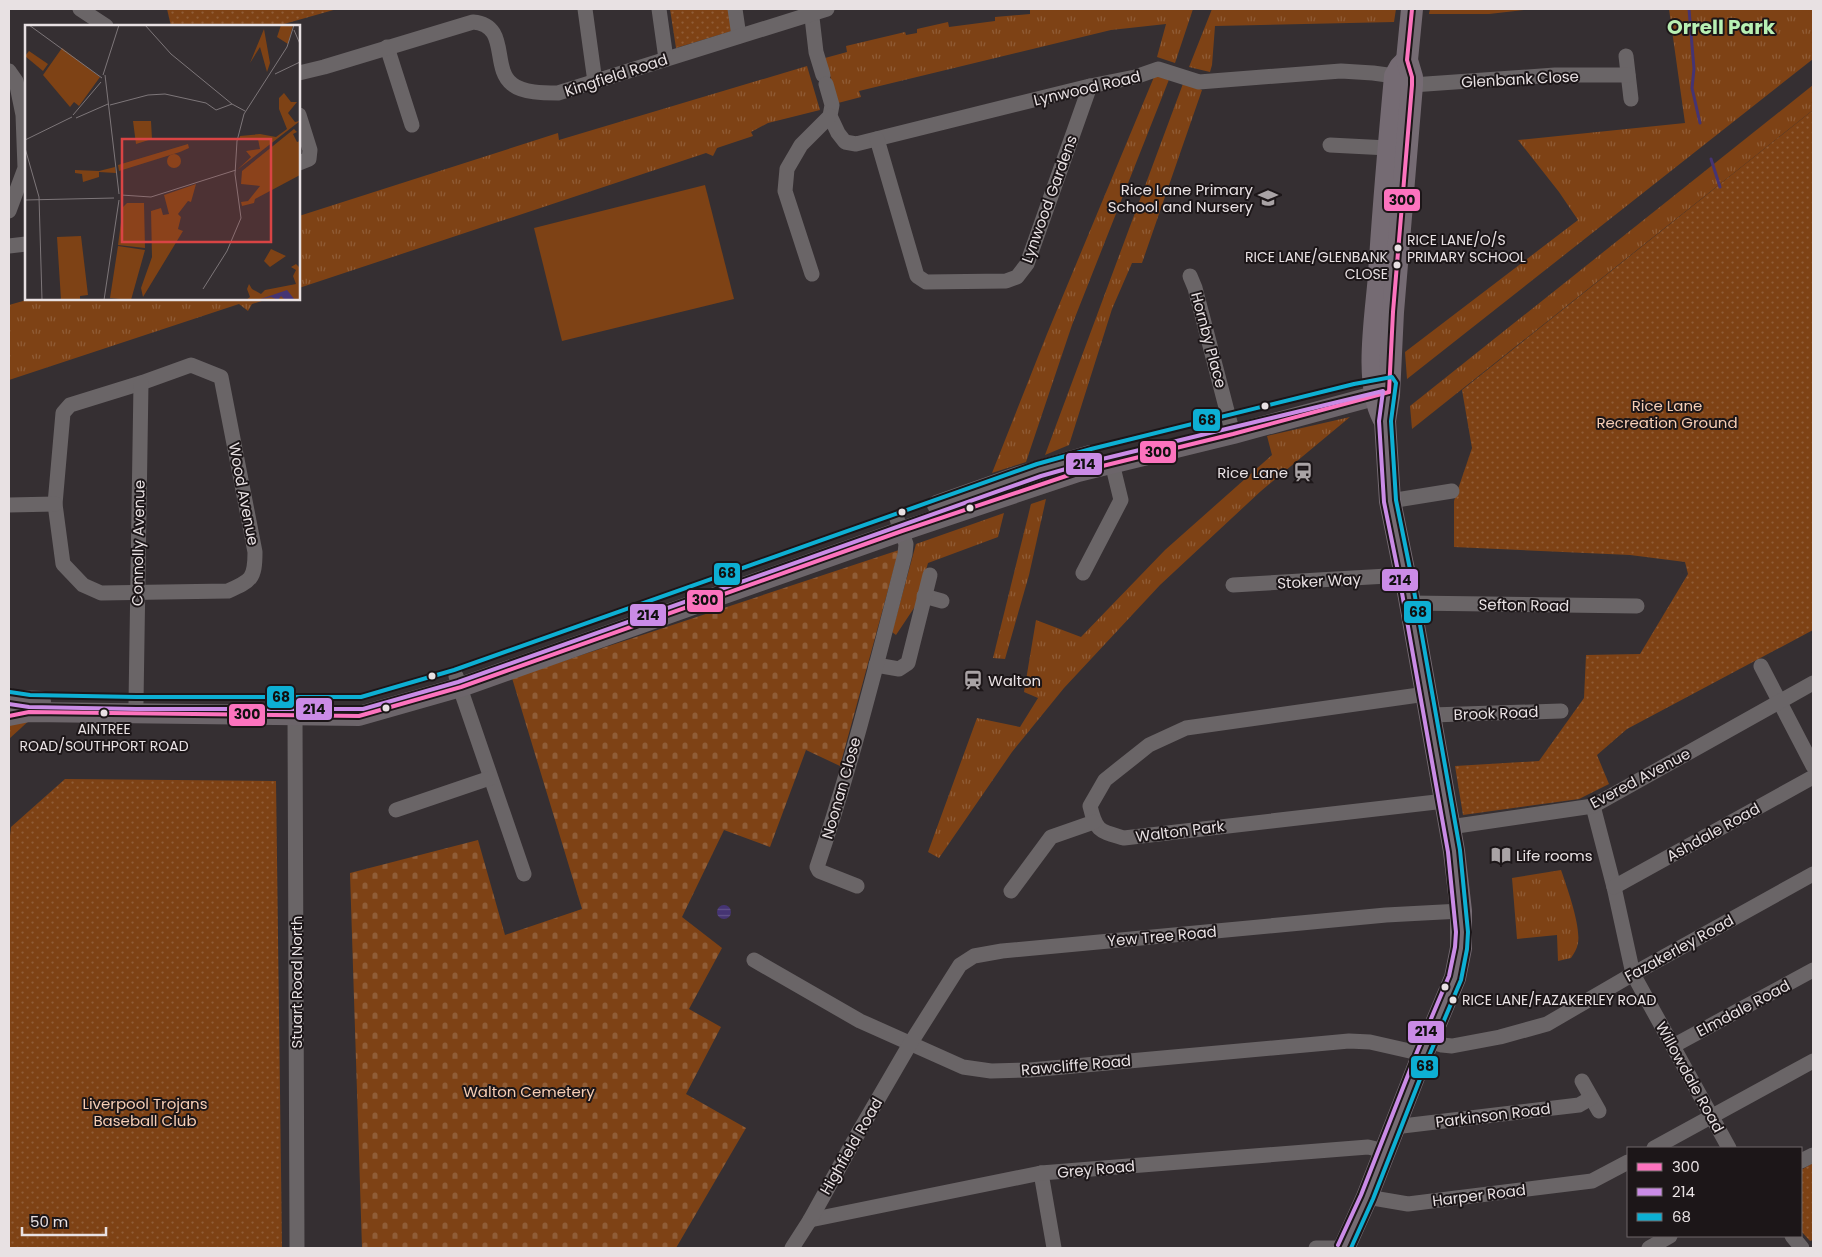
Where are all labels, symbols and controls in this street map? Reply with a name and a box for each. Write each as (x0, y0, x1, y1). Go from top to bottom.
district label: Orrell Park (1667, 13, 1776, 41)
inset map (25, 25, 300, 300)
street label: Kingfield Road (562, 48, 670, 102)
street label: Lynwood Road (1031, 65, 1143, 111)
street label: Glenbank Close (1461, 65, 1579, 93)
street label: Lynwood Gardens (1016, 132, 1082, 266)
place label: Rice Lane Primary School and Nursery (1108, 179, 1254, 217)
school or university icon: Rice Lane Primary School and Nursery (1257, 187, 1279, 209)
line badge: 300 (1383, 188, 1421, 212)
text: 300 (1389, 190, 1415, 210)
place label: RICE LANE/O/S PRIMARY SCHOOL (1407, 230, 1526, 267)
marker: RICE LANE/O/S PRIMARY SCHOOL (1393, 243, 1403, 253)
place label: RICE LANE/GLENBANK CLOSE (1245, 247, 1389, 284)
marker: RICE LANE/GLENBANK CLOSE (1392, 260, 1402, 270)
street label: Hornby Place (1186, 290, 1232, 390)
park label: Rice Lane Recreation Ground (1596, 395, 1738, 433)
unlabelled marker (1260, 401, 1270, 411)
line badge: 68 (1192, 408, 1221, 432)
text: 68 (1198, 410, 1216, 430)
line badge: 300 (1139, 440, 1177, 464)
street label: Wood Avenue (224, 441, 264, 547)
text: 300 (1145, 442, 1171, 462)
line badge: 214 (1065, 452, 1103, 476)
text: 214 (1073, 454, 1095, 474)
station icon: Rice Lane (1292, 461, 1314, 483)
place label: Rice Lane (1217, 462, 1288, 483)
street label: Connolly Avenue (126, 480, 150, 606)
unlabelled marker (965, 503, 975, 513)
unlabelled marker (897, 507, 907, 517)
line badge: 68 (713, 562, 741, 586)
text: 68 (718, 563, 736, 583)
street label: Stoker Way (1277, 568, 1362, 594)
line badge: 214 (1381, 568, 1419, 592)
text: 214 (1389, 570, 1411, 590)
line badge: 300 (686, 589, 724, 613)
text: 300 (692, 590, 718, 610)
street label: Sefton Road (1478, 594, 1570, 616)
line badge: 68 (1403, 600, 1432, 624)
text: 68 (1409, 602, 1427, 622)
line badge: 214 (629, 603, 667, 627)
text: 214 (637, 605, 659, 625)
station icon: Walton (962, 669, 984, 691)
place label: Walton (988, 670, 1041, 691)
unlabelled marker (427, 671, 437, 681)
line badge: 68 (266, 685, 295, 709)
text: 68 (272, 687, 290, 707)
line badge: 214 (295, 697, 333, 721)
text: 214 (303, 699, 325, 719)
street label: Brook Road (1453, 701, 1539, 725)
line badge: 300 (228, 703, 266, 727)
unlabelled marker (381, 703, 391, 713)
text: 300 (234, 704, 260, 724)
marker: AINTREE ROAD/SOUTHPORT ROAD (99, 708, 109, 718)
place label: AINTREE ROAD/SOUTHPORT ROAD (19, 719, 189, 756)
street label: Noonan Close (816, 735, 866, 841)
street label: Evered Avenue (1586, 743, 1694, 813)
street label: Ashdale Road (1663, 798, 1763, 866)
street label: Walton Park (1134, 815, 1226, 847)
library icon: Life rooms (1490, 844, 1512, 866)
place label: Life rooms (1516, 845, 1593, 866)
street label: Fazakerley Road (1621, 909, 1737, 987)
street label: Stuart Road North (286, 916, 307, 1048)
street label: Yew Tree Road (1106, 921, 1218, 951)
street label: Elmdale Road (1693, 975, 1793, 1041)
unlabelled marker (1440, 982, 1450, 992)
place label: RICE LANE/FAZAKERLEY ROAD (1462, 990, 1657, 1010)
marker: RICE LANE/FAZAKERLEY ROAD (1448, 995, 1458, 1005)
street label: Willowdale Road (1651, 1018, 1729, 1136)
line badge: 214 (1407, 1020, 1445, 1044)
text: 214 (1415, 1021, 1437, 1041)
street label: Rawcliffe Road (1020, 1050, 1132, 1080)
line badge: 68 (1410, 1055, 1439, 1079)
text: 68 (1416, 1056, 1434, 1076)
park label: Walton Cemetery (463, 1081, 595, 1102)
park label: Liverpool Trojans Baseball Club (82, 1093, 208, 1131)
street label: Highfield Road (815, 1094, 887, 1198)
street label: Parkinson Road (1434, 1098, 1552, 1132)
legend (1627, 1147, 1802, 1237)
street label: Grey Road (1056, 1155, 1136, 1183)
text: 300 (1672, 1156, 1700, 1177)
street label: Harper Road (1431, 1179, 1527, 1211)
text: 214 (1672, 1181, 1695, 1202)
scale bar (22, 1204, 106, 1236)
text: 68 (1672, 1206, 1691, 1227)
text: 50 m (30, 1211, 68, 1232)

